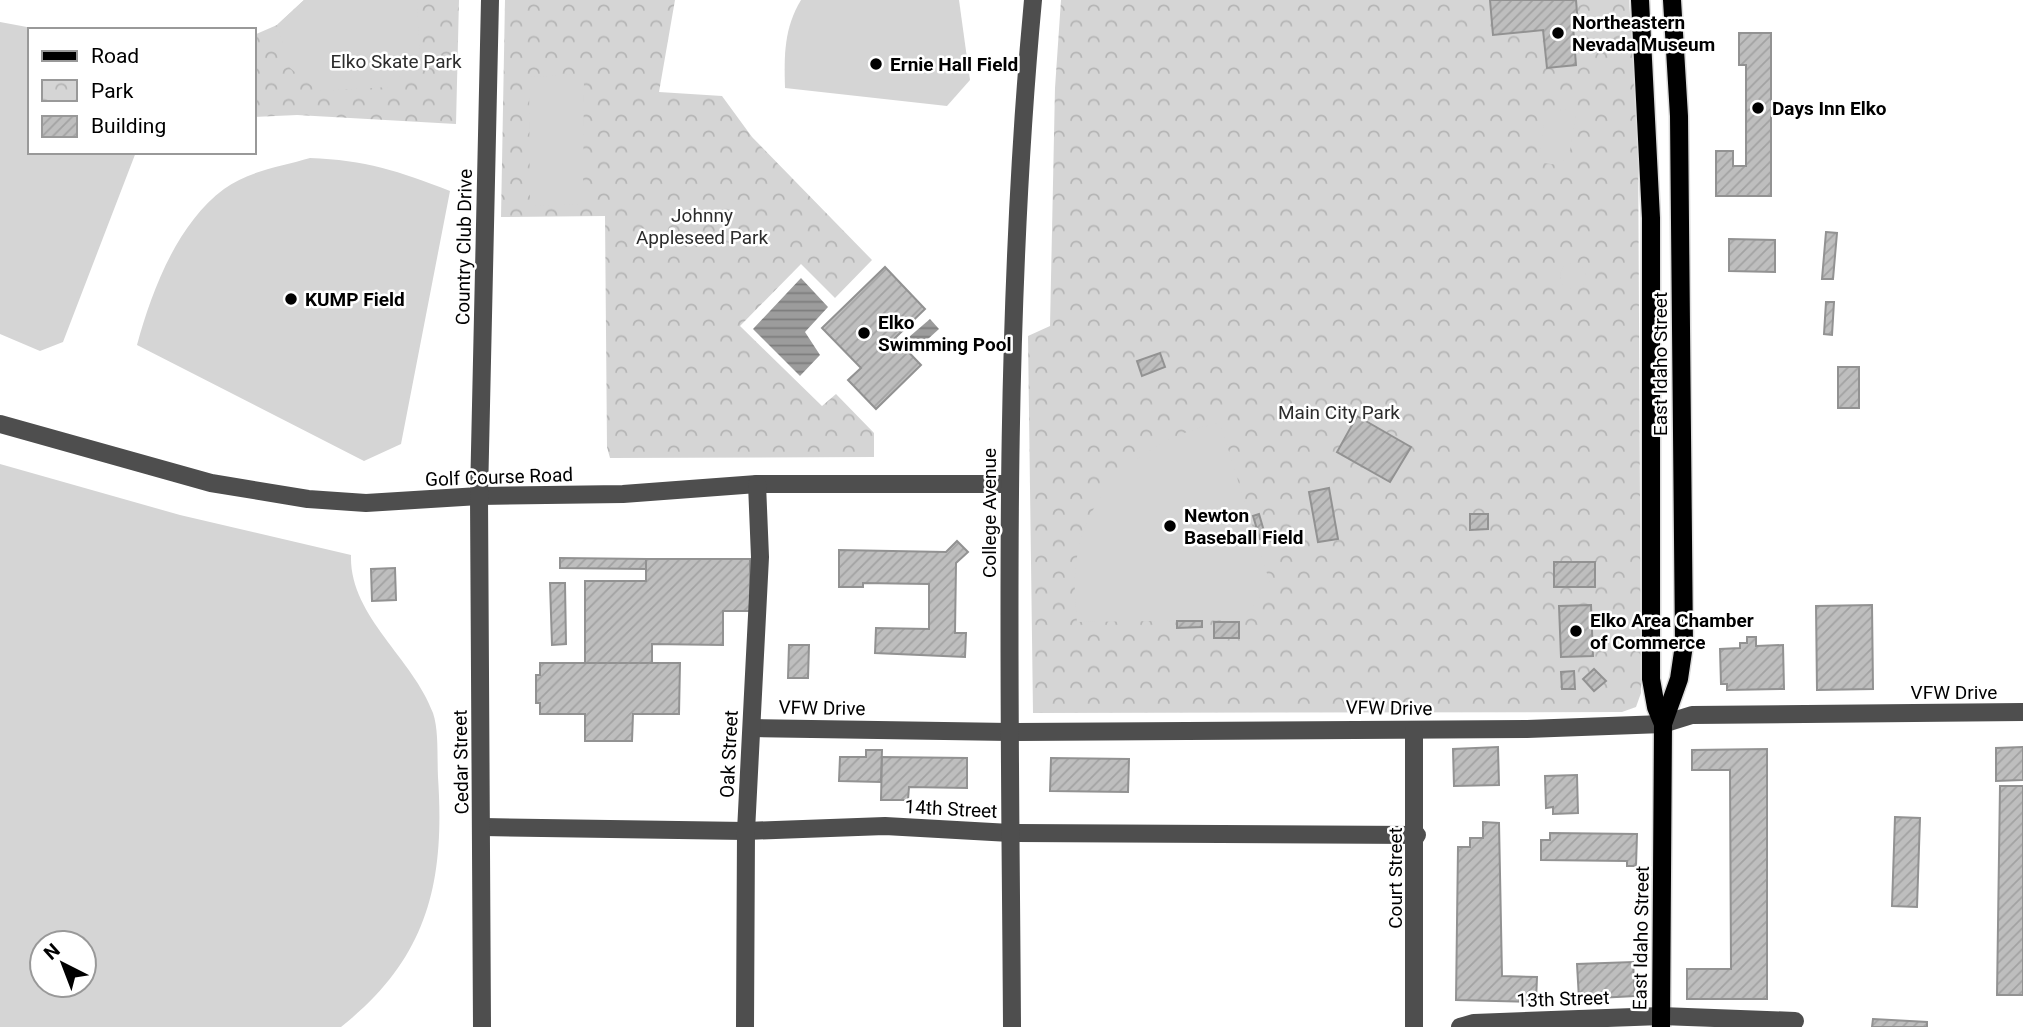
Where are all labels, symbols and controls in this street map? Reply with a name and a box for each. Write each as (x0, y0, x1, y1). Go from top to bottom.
place label: Northeastern Nevada Museum (1572, 11, 1715, 56)
marker: Northeastern Nevada Museum (1550, 25, 1566, 41)
legend (28, 28, 256, 154)
text: Road (91, 44, 139, 68)
park label: Elko Skate Park (330, 50, 462, 73)
place label: Ernie Hall Field (890, 53, 1018, 76)
marker: Ernie Hall Field (868, 56, 884, 72)
text: Park (91, 79, 134, 103)
place label: Days Inn Elko (1772, 97, 1887, 120)
marker: Days Inn Elko (1750, 100, 1766, 116)
text: Building (91, 114, 166, 138)
street label: Country Club Drive (451, 169, 477, 325)
park label: Johnny Appleseed Park (636, 204, 768, 249)
place label: KUMP Field (305, 288, 405, 311)
marker: KUMP Field (283, 291, 299, 307)
street label: East Idaho Street (1649, 292, 1672, 436)
place label: Elko Swimming Pool (878, 311, 1011, 356)
marker: Elko Swimming Pool (856, 325, 872, 341)
park label: Main City Park (1278, 401, 1400, 424)
street label: College Avenue (978, 448, 1001, 578)
street label: Golf Course Road (425, 463, 573, 491)
place label: Newton Baseball Field (1184, 504, 1303, 549)
marker: Newton Baseball Field (1162, 518, 1178, 534)
place label: Elko Area Chamber of Commerce (1590, 609, 1754, 654)
marker: Elko Area Chamber of Commerce (1568, 623, 1584, 639)
street label: VFW Drive (1911, 681, 1997, 704)
street label: VFW Drive (778, 696, 866, 720)
street label: VFW Drive (1345, 696, 1433, 720)
street label: Cedar Street (449, 709, 473, 815)
street label: Oak Street (715, 710, 743, 798)
street label: 14th Street (904, 795, 998, 823)
street label: Court Street (1384, 827, 1407, 929)
street label: East Idaho Street (1628, 866, 1654, 1010)
north arrow (28, 929, 98, 999)
text: N (39, 939, 65, 965)
street label: 13th Street (1516, 986, 1610, 1012)

